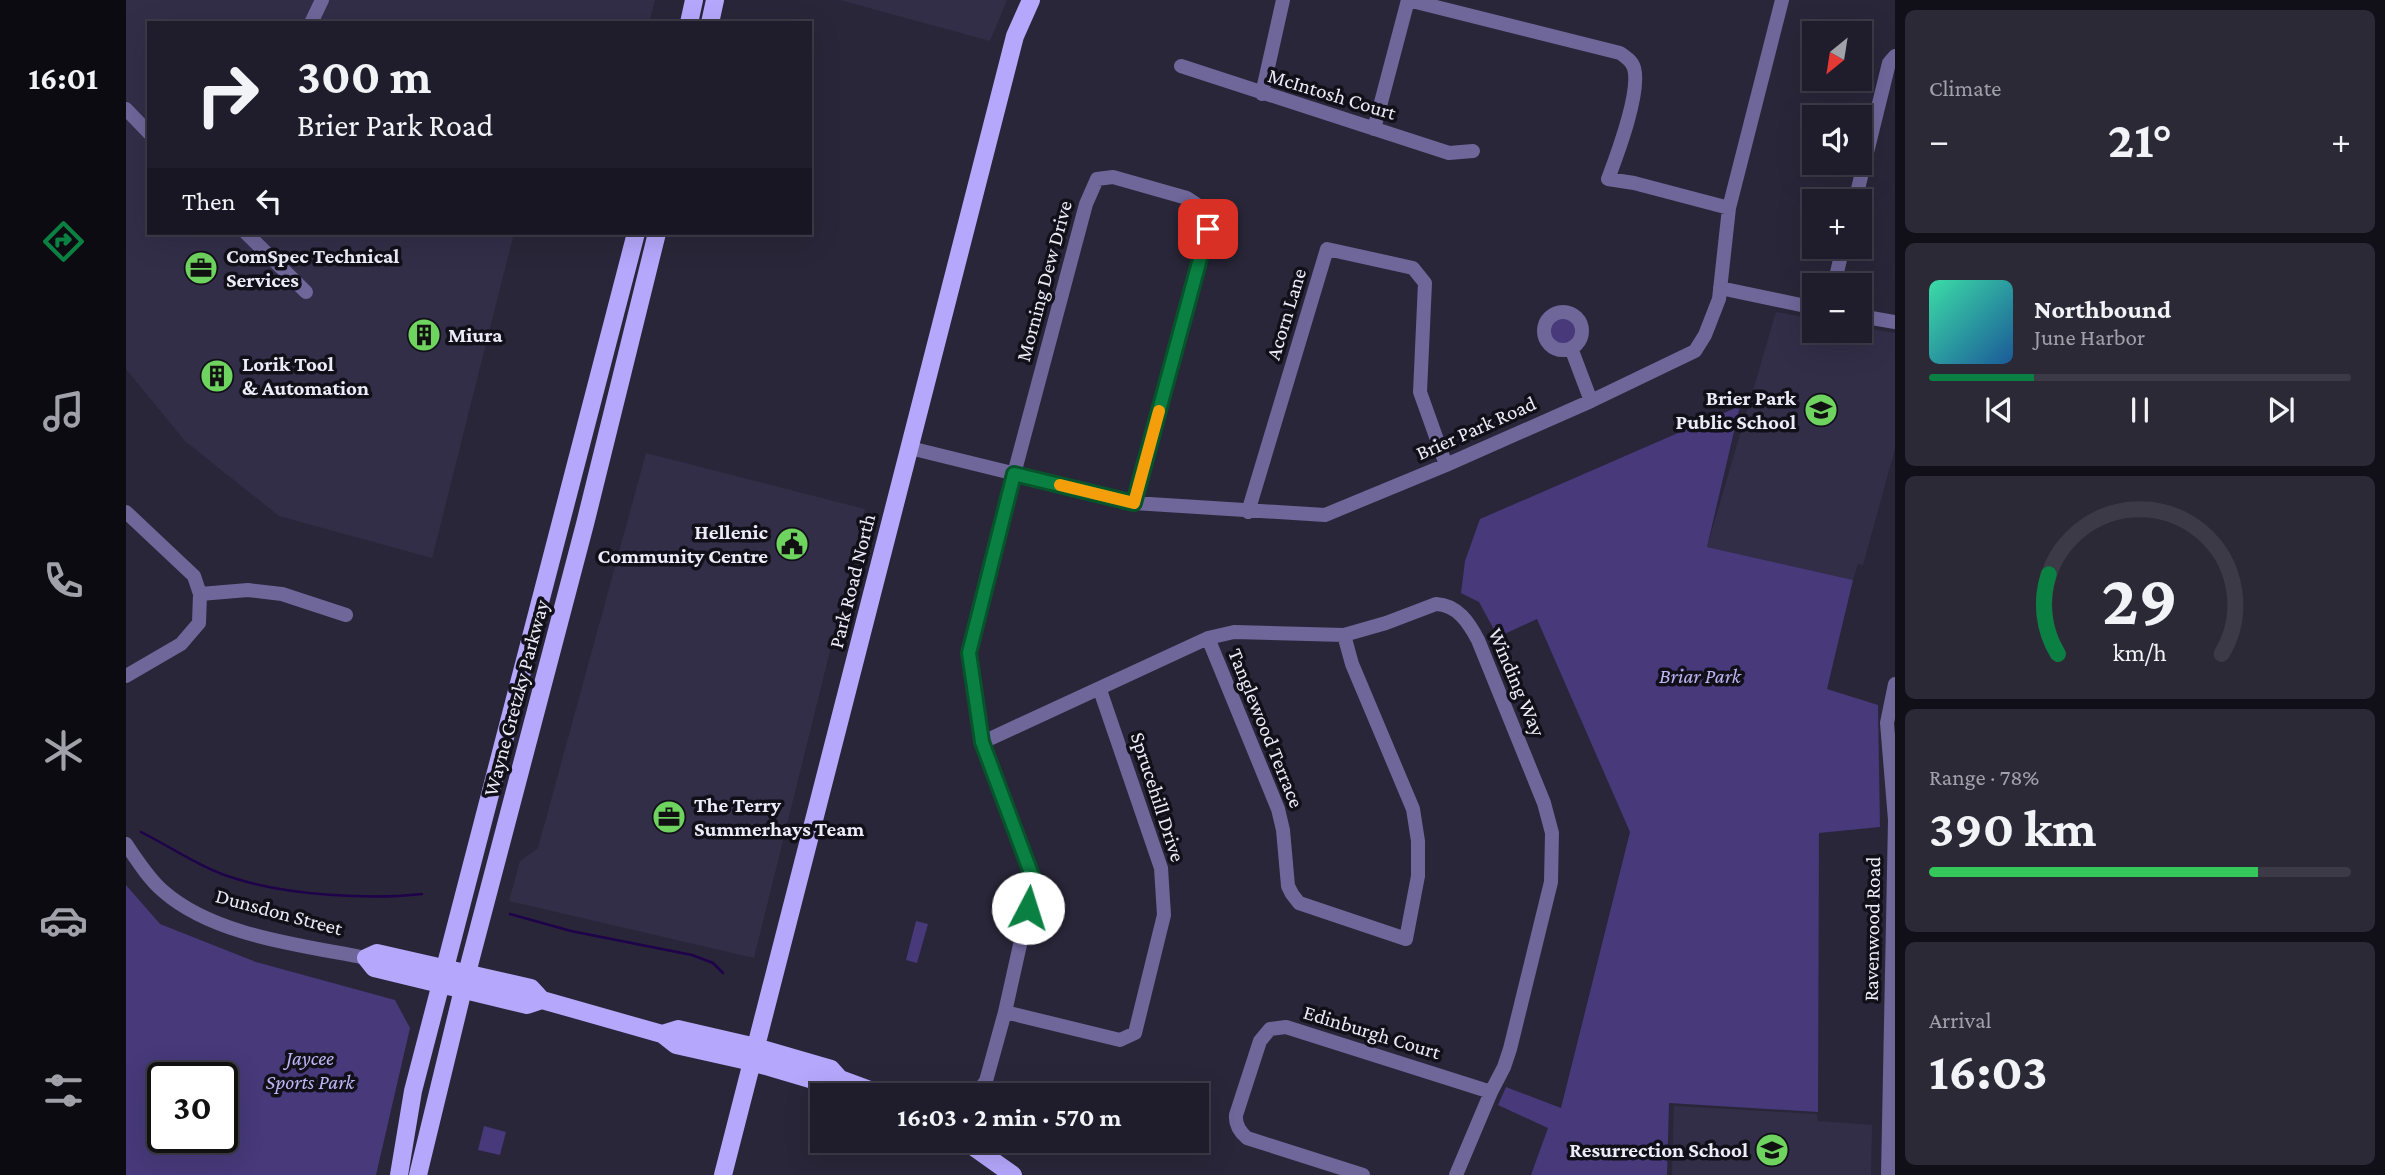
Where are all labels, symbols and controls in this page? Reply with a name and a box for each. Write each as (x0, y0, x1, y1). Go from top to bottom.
north arrow (1802, 21, 1872, 91)
map controls (1802, 21, 1872, 343)
icon: right (182, 49, 273, 140)
text: 300 m (297, 49, 431, 104)
text: 16:01 (28, 60, 98, 96)
street label: McIntosh Court (1265, 63, 1400, 125)
text: Climate (1929, 75, 2001, 101)
button: sound (1802, 105, 1872, 175)
text: Brier Park Road (297, 107, 493, 143)
text: 21° (2108, 110, 2172, 168)
text: − (1929, 119, 1949, 161)
text: + (2331, 119, 2351, 161)
icon: left (250, 182, 288, 220)
text: Then (182, 187, 236, 216)
button: + (1802, 189, 1872, 259)
street label: Morning Dew Drive (1011, 198, 1077, 364)
pin (1178, 199, 1238, 259)
icon: arrive (1189, 210, 1227, 248)
icon: directions (39, 217, 88, 266)
place label: ComSpec Technical Services (226, 244, 399, 292)
office icon: ComSpec Technical Services (182, 249, 220, 287)
street label: Acorn Lane (1261, 265, 1311, 363)
button: − (1802, 273, 1872, 343)
text: Northbound (2034, 295, 2171, 324)
building icon: Miura (405, 316, 443, 354)
place label: Miura (448, 323, 503, 347)
text: June Harbor (2034, 324, 2145, 350)
place label: Lorik Tool & Automation (242, 352, 369, 400)
building icon: Lorik Tool & Automation (198, 357, 236, 395)
place label: Brier Park Public School (1676, 386, 1797, 434)
icon: music (39, 387, 88, 436)
street label: Brier Park Road (1412, 391, 1540, 465)
school or university icon: Brier Park Public School (1802, 391, 1840, 429)
icon: previous (1980, 391, 2018, 429)
icon: pause (2121, 391, 2159, 429)
icon: next (2262, 391, 2300, 429)
street label: Park Road North (824, 511, 880, 651)
place label: Hellenic Community Centre (598, 520, 769, 568)
public building icon: Hellenic Community Centre (773, 525, 811, 563)
icon: phone (39, 556, 88, 605)
text: 29 (2102, 559, 2178, 640)
street label: Wayne Gretzky Parkway (478, 597, 554, 799)
street label: Winding Way (1483, 624, 1551, 740)
text: km/h (2113, 638, 2167, 665)
street label: Tanglewood Terrace (1223, 645, 1309, 811)
park label: Briar Park (1659, 664, 1742, 688)
icon: climate (39, 726, 88, 775)
street label: Sprucehill Drive (1126, 729, 1190, 865)
text: Range · 78% (1929, 764, 2039, 790)
place label: The Terry Summerhays Team (694, 793, 864, 841)
office icon: The Terry Summerhays Team (650, 798, 688, 836)
text: 390 km (1929, 799, 2097, 857)
street label: Ravenwood Road (1859, 856, 1885, 1002)
position arrow (991, 871, 1065, 945)
street label: Dunsdon Street (213, 884, 346, 941)
icon: car (39, 896, 88, 945)
street label: Edinburgh Court (1301, 1000, 1444, 1065)
text: Arrival (1929, 1007, 1992, 1033)
text: 16:03 (1929, 1042, 2048, 1100)
park label: Jaycee Sports Park (265, 1046, 355, 1094)
speed limit sign: 30 (147, 1062, 238, 1153)
icon: filters (39, 1066, 88, 1115)
text: 16:03 · 2 min · 570 m (897, 1103, 1122, 1132)
school or university icon: Resurrection School (1753, 1131, 1791, 1169)
place label: Resurrection School (1569, 1138, 1748, 1162)

